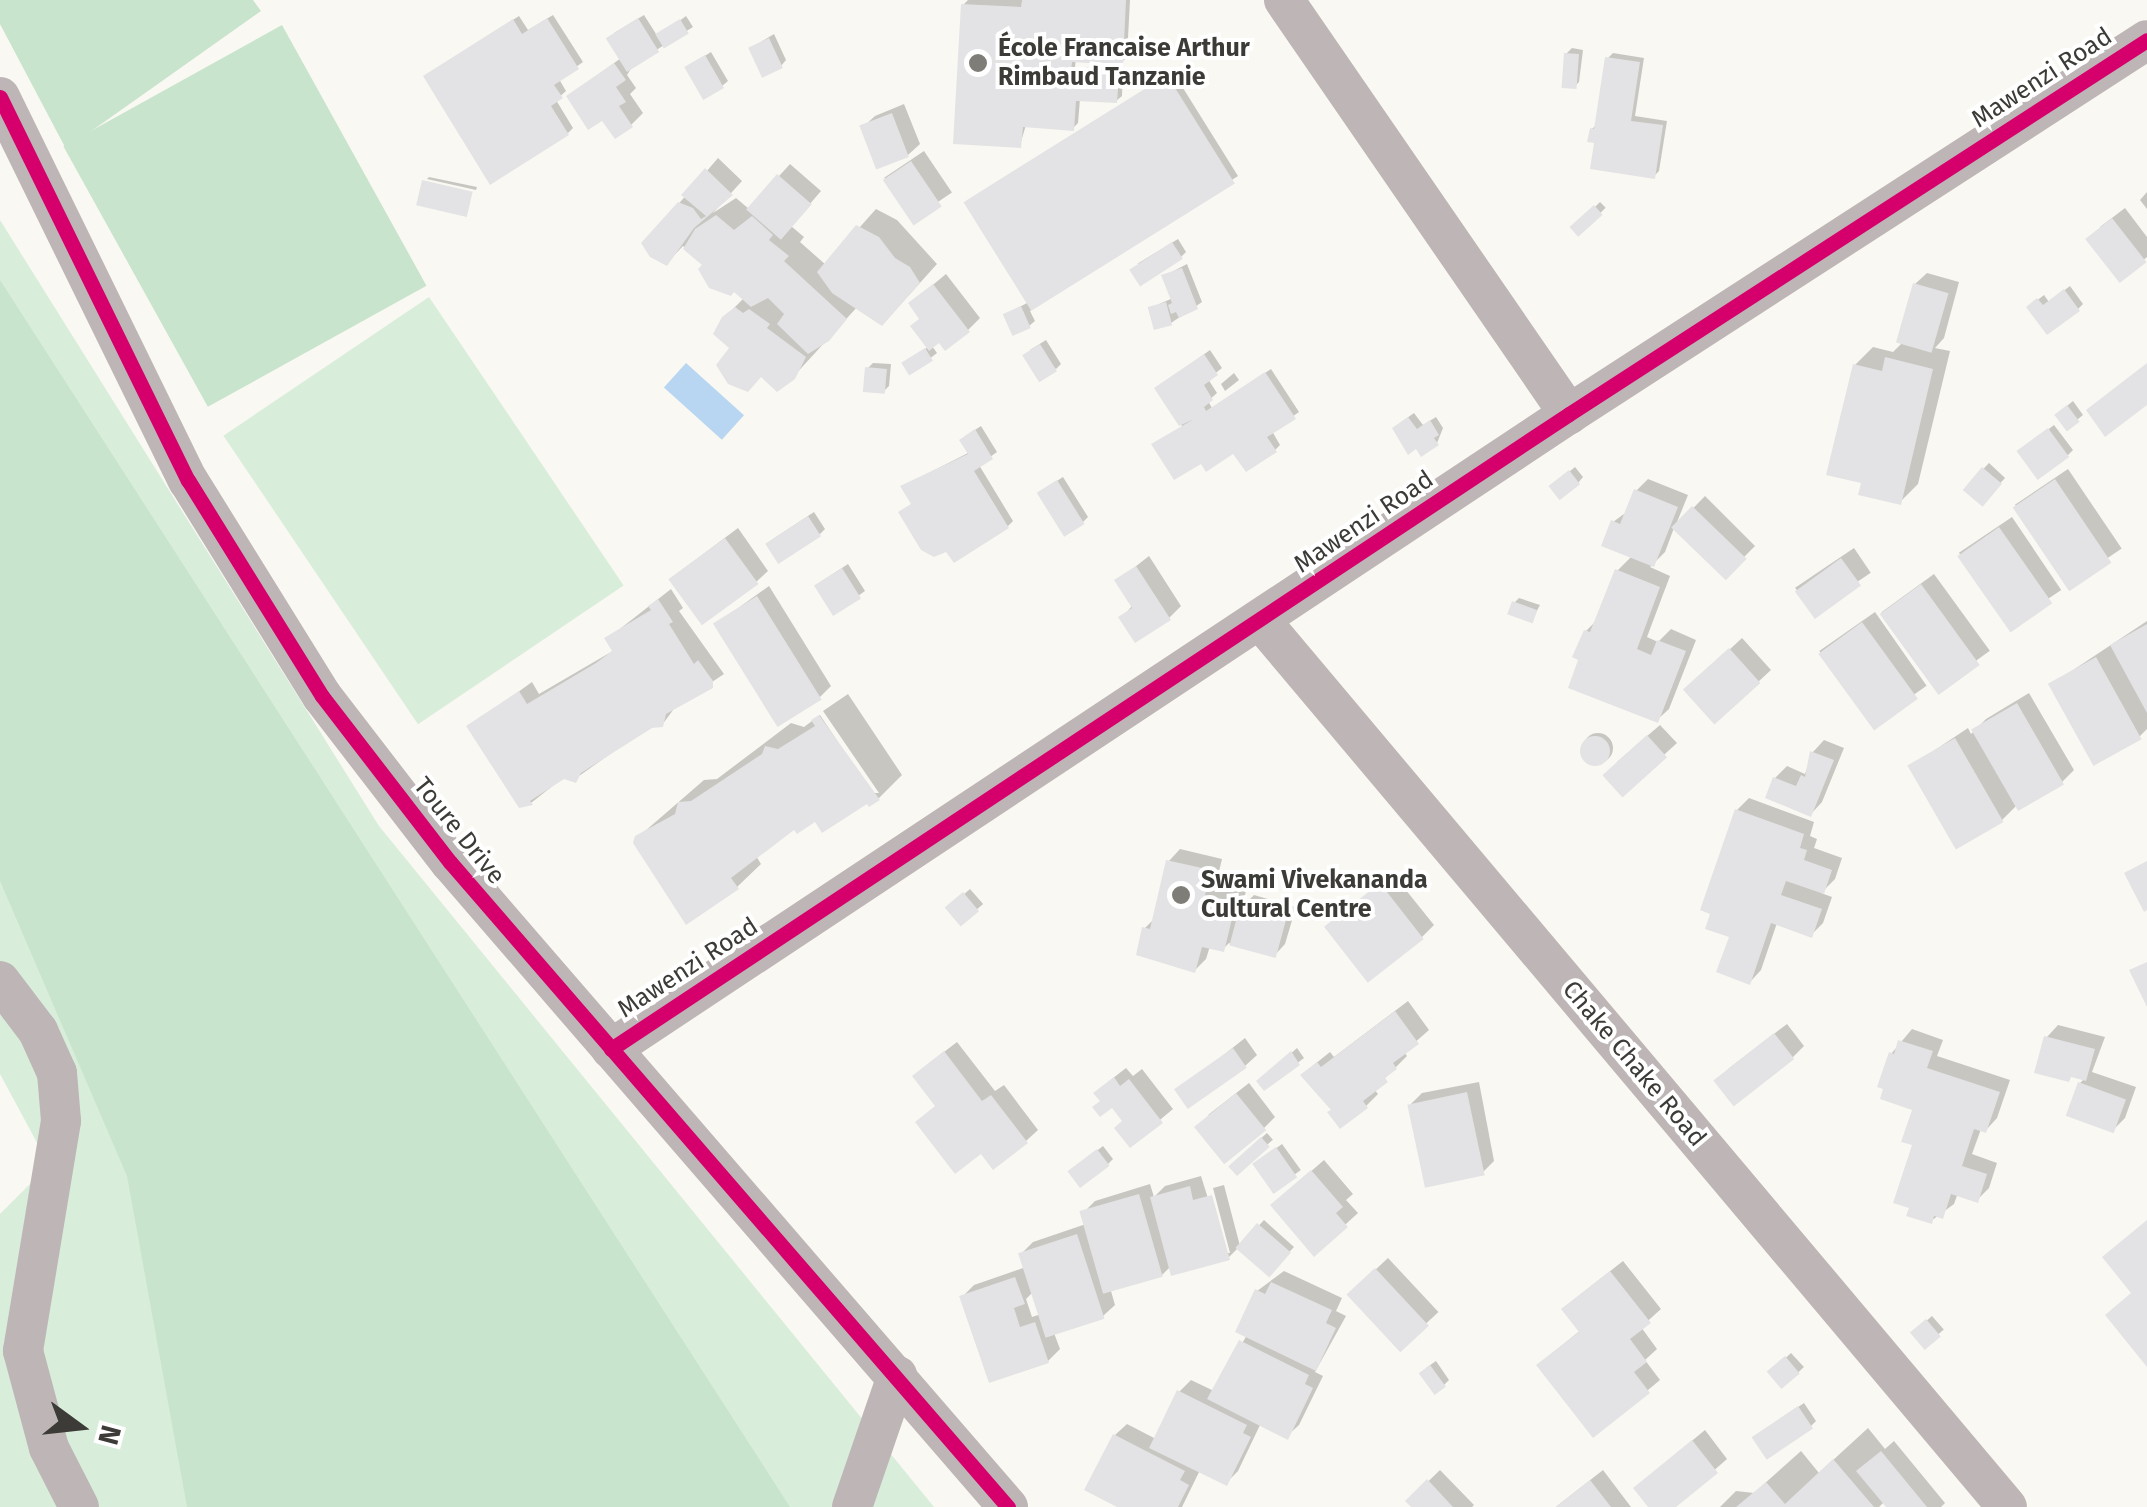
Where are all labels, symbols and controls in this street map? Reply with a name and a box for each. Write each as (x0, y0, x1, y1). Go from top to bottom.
street label: Mawenzi Road (1966, 21, 2118, 135)
place label: École Francaise Arthur Rimbaud Tanzanie (998, 34, 1250, 93)
marker: École Francaise Arthur Rimbaud Tanzanie (967, 52, 989, 74)
street label: Mawenzi Road (1289, 464, 1439, 580)
street label: Toure Drive (407, 772, 511, 890)
place label: Swami Vivekananda Cultural Centre (1201, 866, 1428, 925)
marker: Swami Vivekananda Cultural Centre (1170, 884, 1192, 906)
street label: Mawenzi Road (612, 911, 764, 1025)
street label: Chake Chake Road (1556, 975, 1712, 1153)
north arrow (30, 1377, 130, 1477)
text: N (91, 1422, 128, 1448)

